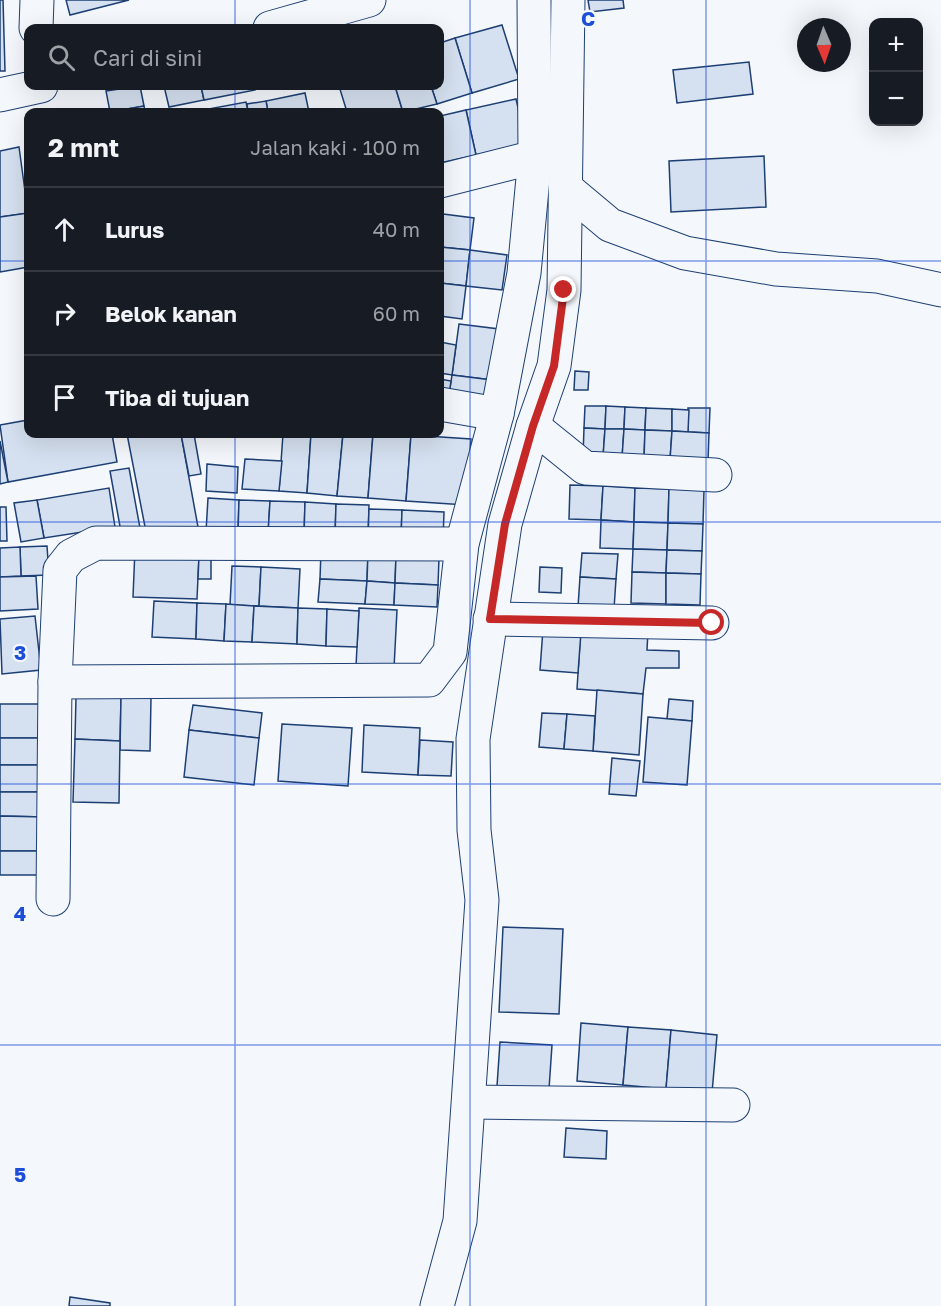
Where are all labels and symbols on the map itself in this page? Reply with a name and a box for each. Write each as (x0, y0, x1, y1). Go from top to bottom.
text: C (581, 6, 595, 30)
north arrow (797, 18, 851, 72)
route end (550, 276, 576, 302)
route start (698, 609, 724, 635)
text: 3 (14, 640, 26, 664)
text: 4 (14, 901, 26, 925)
text: 5 (14, 1162, 26, 1186)

